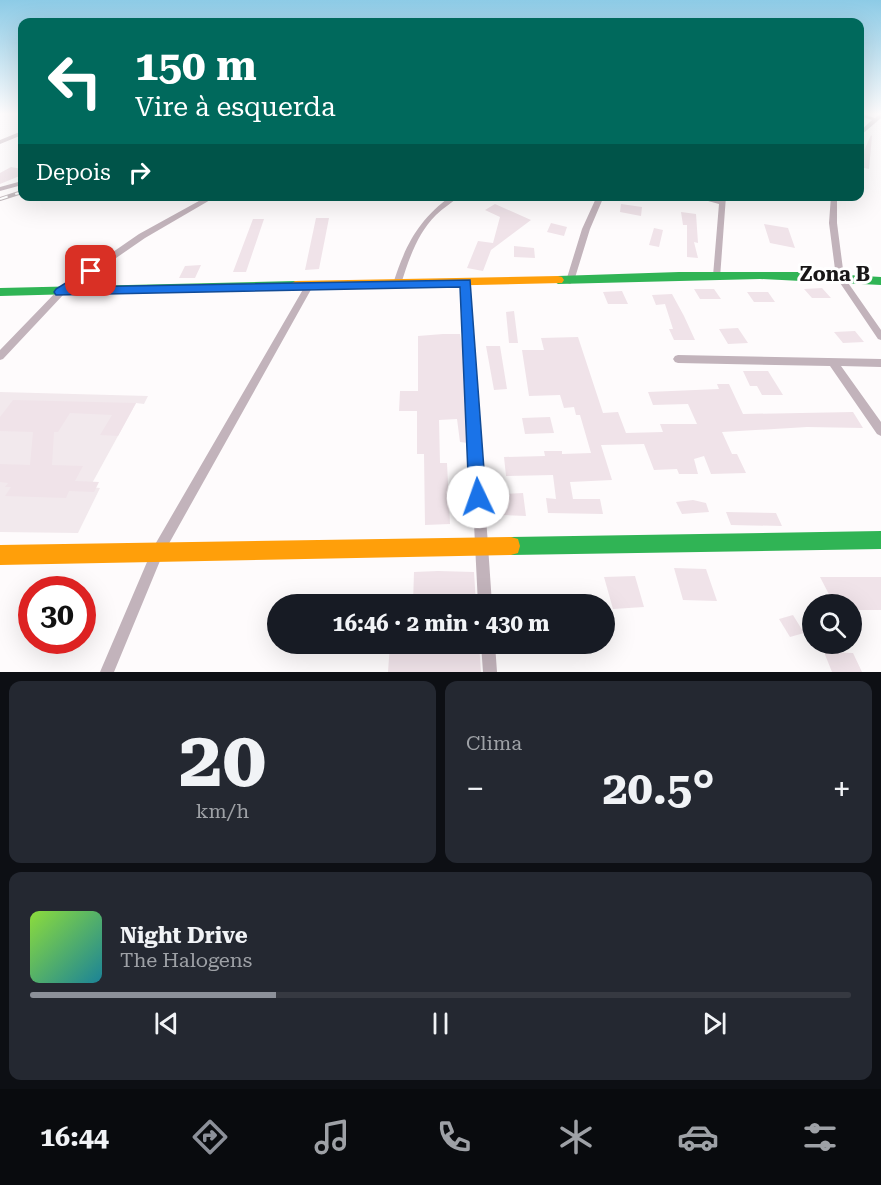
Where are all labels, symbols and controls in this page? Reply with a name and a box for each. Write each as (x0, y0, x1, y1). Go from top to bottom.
text: 150 m (135, 41, 257, 90)
icon: left (36, 42, 114, 120)
text: Vire à esquerda (135, 91, 336, 123)
icon: right (123, 156, 156, 189)
text: Depois (36, 160, 111, 185)
pin (65, 245, 116, 296)
icon: arrive (74, 254, 107, 287)
district label: Zona B (800, 262, 870, 286)
position arrow (446, 465, 510, 529)
speed limit sign: 30 (18, 576, 96, 654)
map controls (802, 594, 862, 654)
button: search (802, 594, 862, 654)
text: 16:46 · 2 min · 430 m (332, 611, 550, 636)
text: 20 (179, 714, 266, 805)
text: Clima (466, 731, 522, 755)
text: 20.5° (602, 762, 715, 815)
text: − (466, 769, 484, 808)
text: + (833, 769, 851, 808)
text: km/h (196, 799, 249, 823)
text: Night Drive (120, 923, 248, 948)
text: The Halogens (120, 948, 252, 972)
icon: previous (150, 1007, 183, 1040)
icon: pause (424, 1007, 457, 1040)
icon: next (698, 1007, 731, 1040)
icon: directions (189, 1116, 231, 1158)
icon: music (311, 1116, 353, 1158)
icon: phone (433, 1116, 475, 1158)
icon: climate (555, 1116, 597, 1158)
icon: car (677, 1116, 719, 1158)
icon: filters (799, 1116, 841, 1158)
text: 16:44 (40, 1121, 109, 1153)

